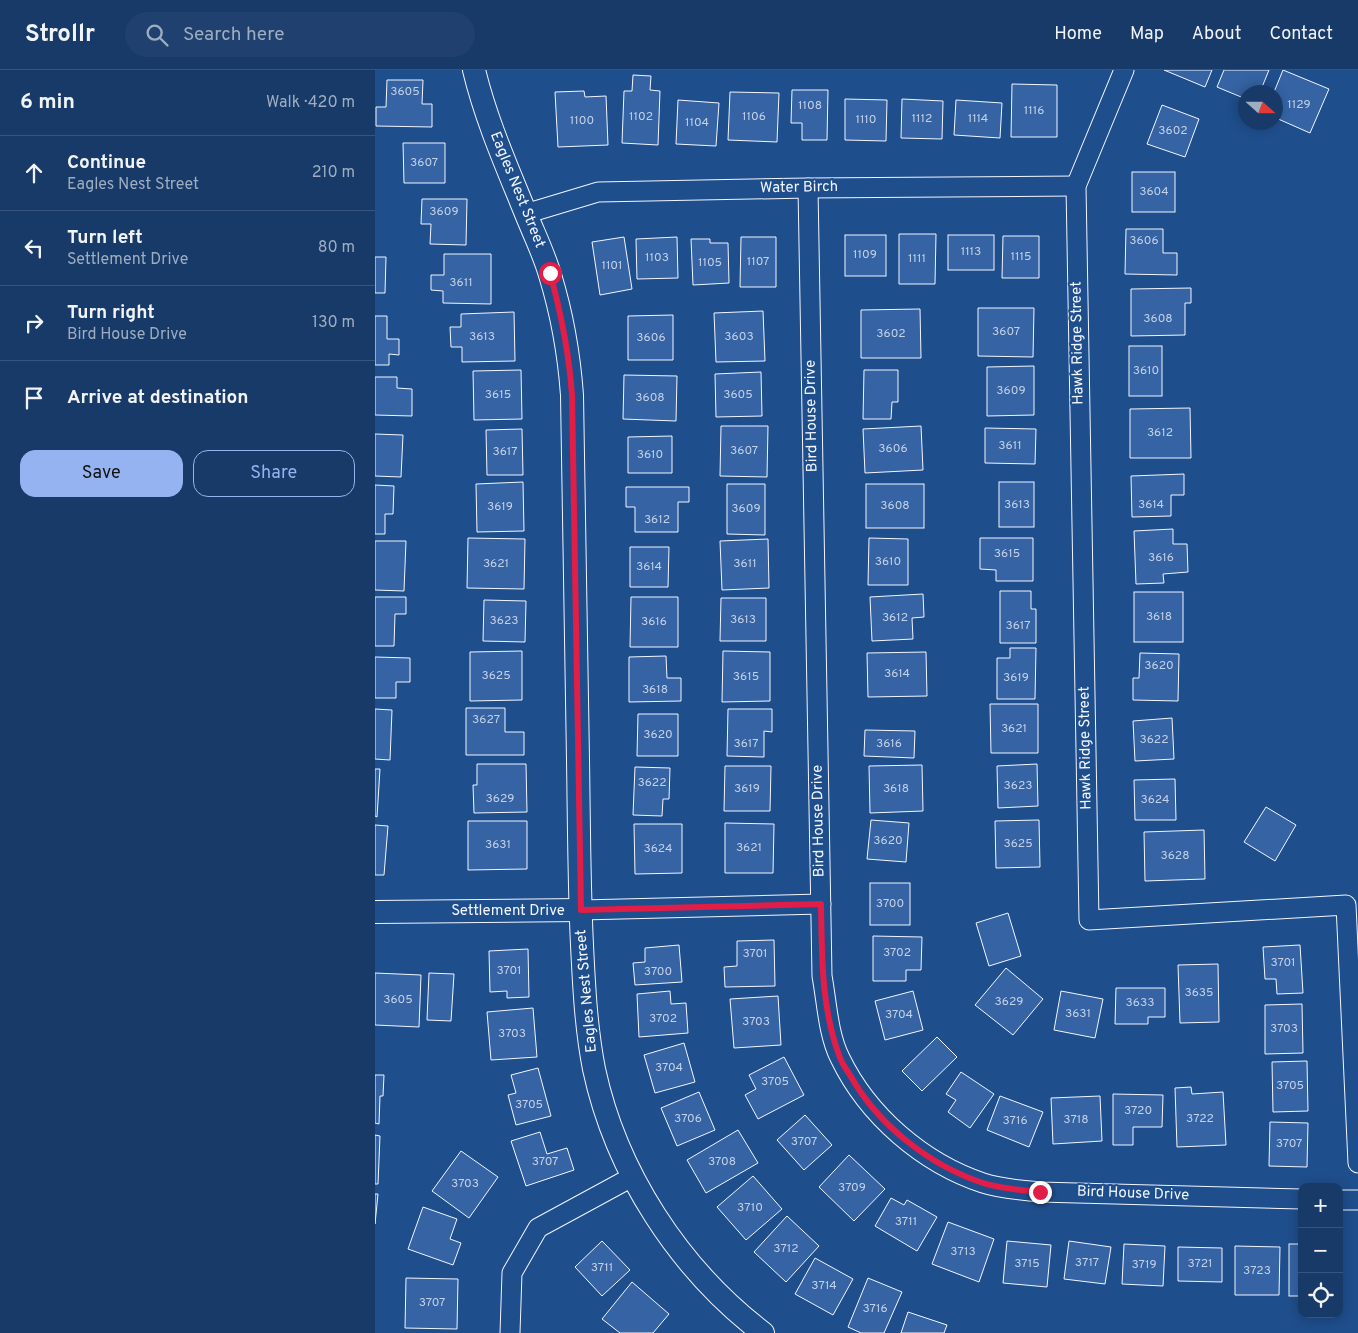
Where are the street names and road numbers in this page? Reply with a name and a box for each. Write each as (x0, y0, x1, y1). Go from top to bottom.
street label: Eagles Nest Street (485, 129, 549, 251)
street label: Water Birch (760, 178, 838, 198)
street label: Hawk Ridge Street (1067, 281, 1089, 405)
street label: Bird House Drive (802, 360, 822, 472)
street label: Hawk Ridge Street (1075, 686, 1097, 810)
street label: Bird House Drive (809, 765, 829, 877)
street label: Settlement Drive (451, 902, 565, 921)
street label: Eagles Nest Street (572, 928, 602, 1054)
street label: Bird House Drive (1076, 1183, 1190, 1205)

